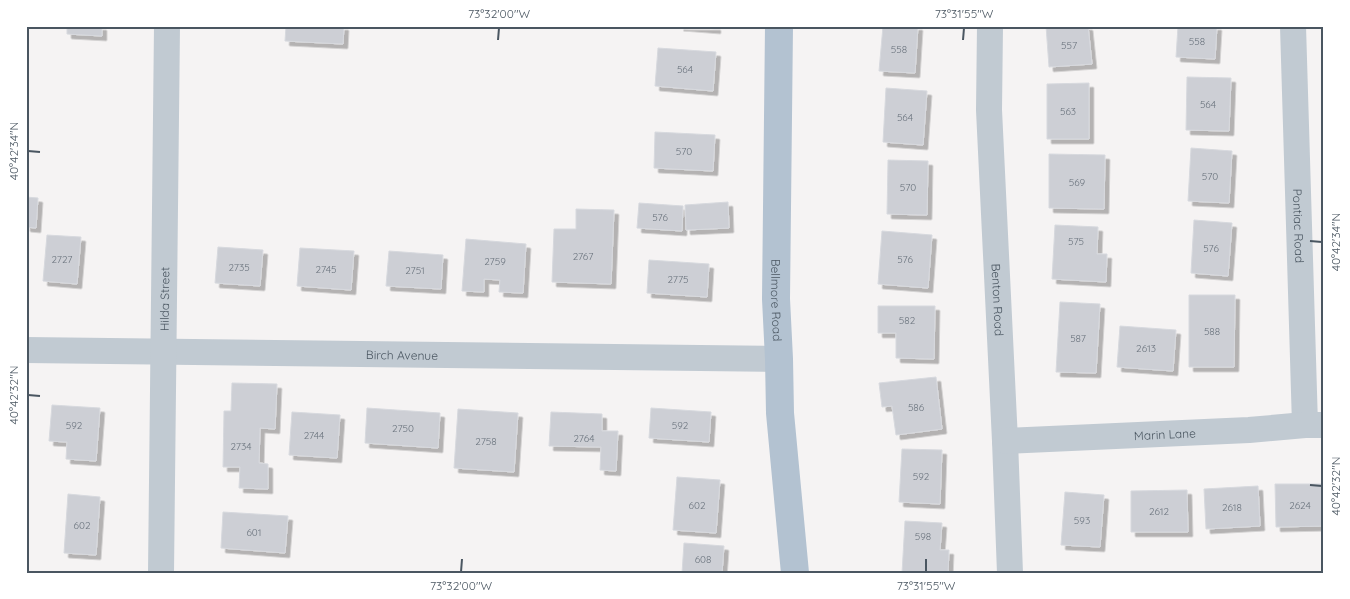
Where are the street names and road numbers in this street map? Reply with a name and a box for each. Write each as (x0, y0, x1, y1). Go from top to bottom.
street label: Pontiac Road (1290, 188, 1308, 263)
street label: Bellmore Road (768, 259, 786, 342)
street label: Benton Road (989, 263, 1007, 336)
street label: Hilda Street (156, 267, 172, 331)
street label: Birch Avenue (366, 347, 438, 362)
street label: Marin Lane (1134, 425, 1196, 443)

